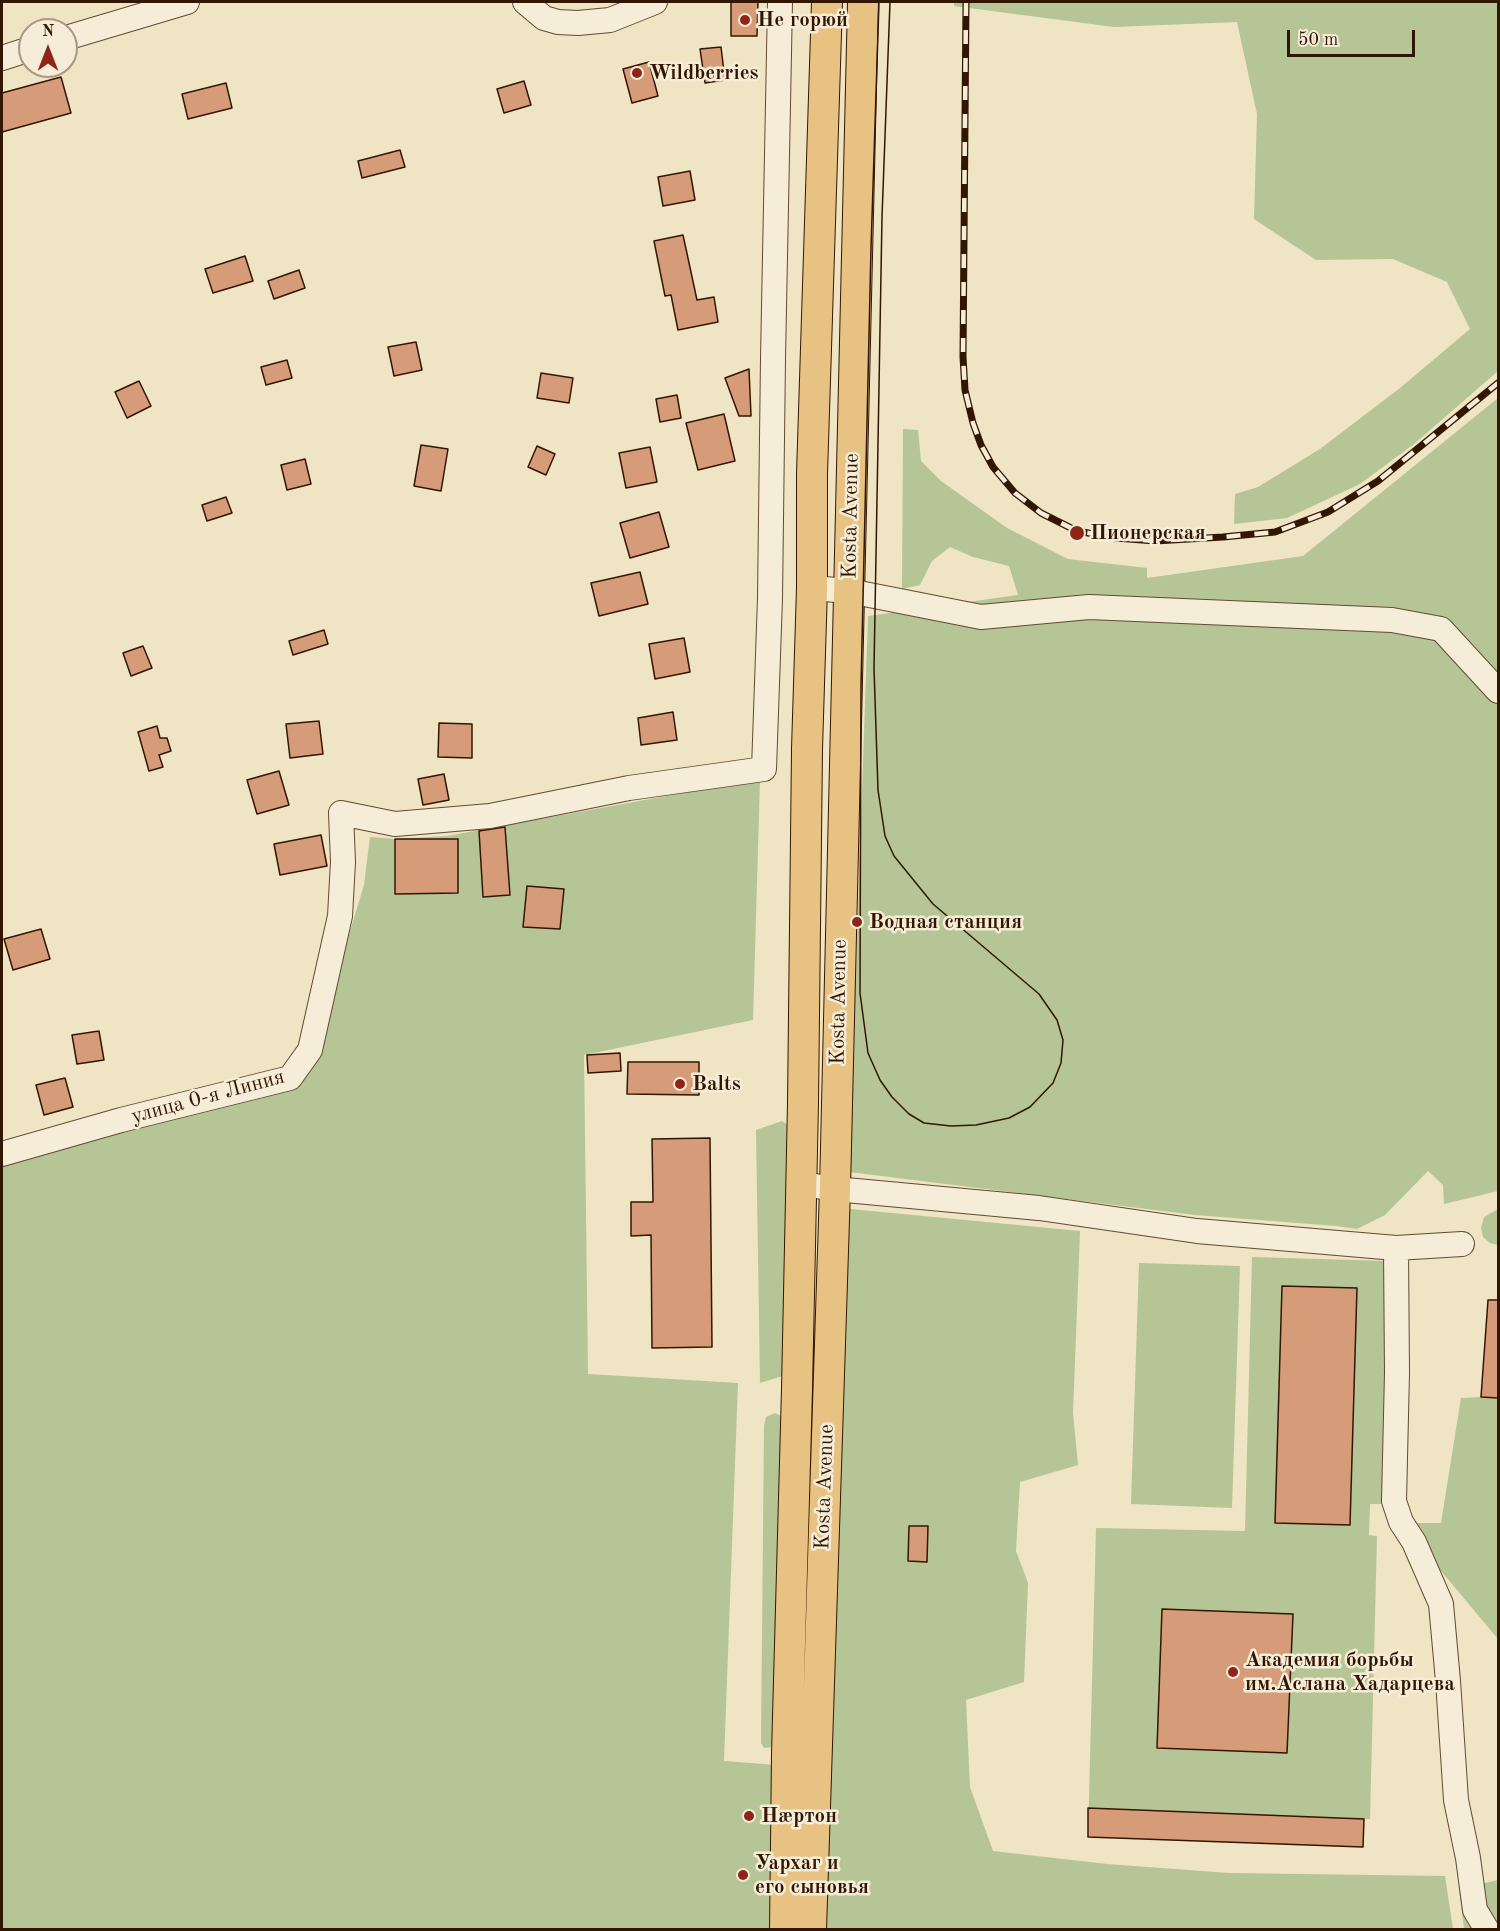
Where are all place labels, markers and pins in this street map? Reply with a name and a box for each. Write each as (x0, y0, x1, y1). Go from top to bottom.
place label: Не горюй (757, 7, 848, 33)
marker: Не горюй (738, 13, 752, 27)
place label: Wildberries (649, 60, 759, 86)
marker: Wildberries (630, 66, 644, 80)
place label: Пионерская (1090, 520, 1206, 546)
marker: Пионерская (1068, 524, 1086, 542)
place label: Водная станция (869, 909, 1022, 935)
marker: Водная станция (850, 915, 864, 929)
place label: Balts (692, 1071, 741, 1097)
marker: Balts (673, 1077, 687, 1091)
place label: Академия борьбы им.Аслана Хадарцева (1245, 1647, 1455, 1697)
marker: Академия борьбы им.Аслана Хадарцева (1226, 1665, 1240, 1679)
place label: Нæртон (761, 1803, 837, 1829)
marker: Нæртон (742, 1809, 756, 1823)
place label: Уархаг и его сыновья (755, 1850, 869, 1900)
marker: Уархаг и его сыновья (736, 1868, 750, 1882)

